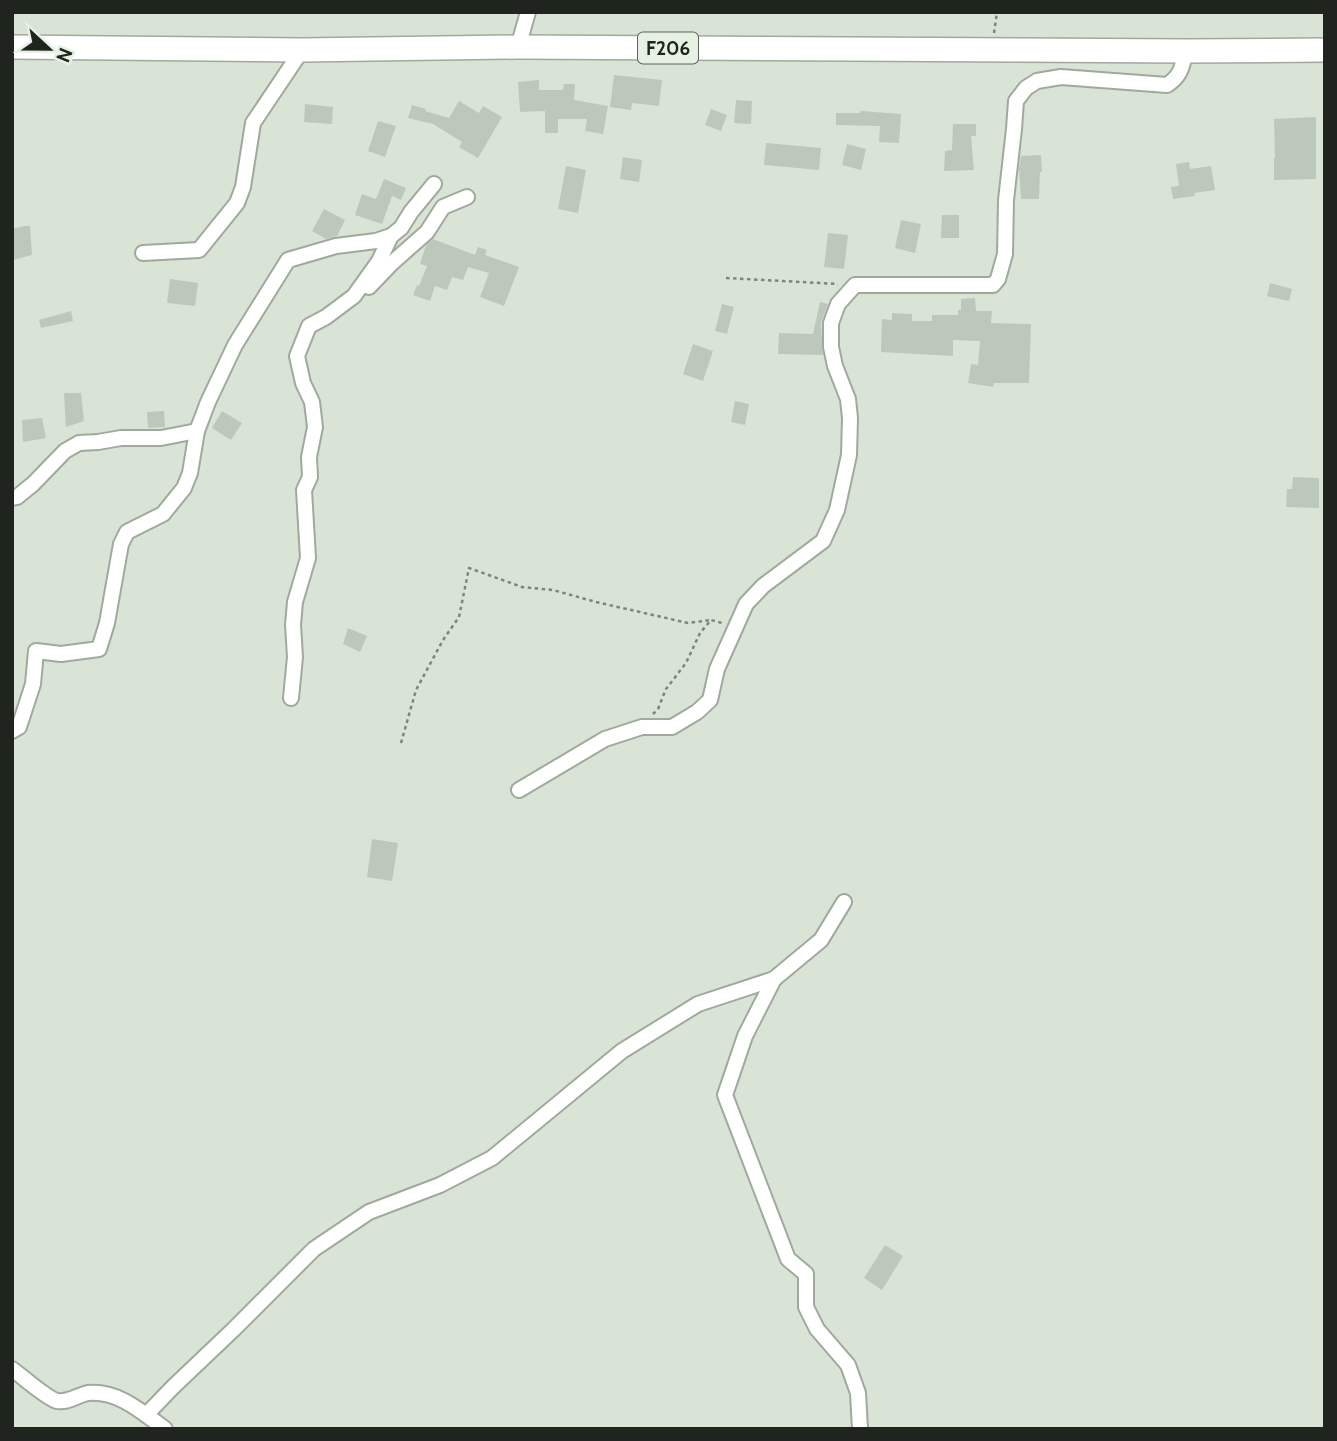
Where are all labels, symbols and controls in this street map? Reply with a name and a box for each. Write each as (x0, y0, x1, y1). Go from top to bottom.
north arrow (14, 14, 84, 84)
road number: F206 (638, 32, 698, 64)
text: N (51, 45, 77, 66)

